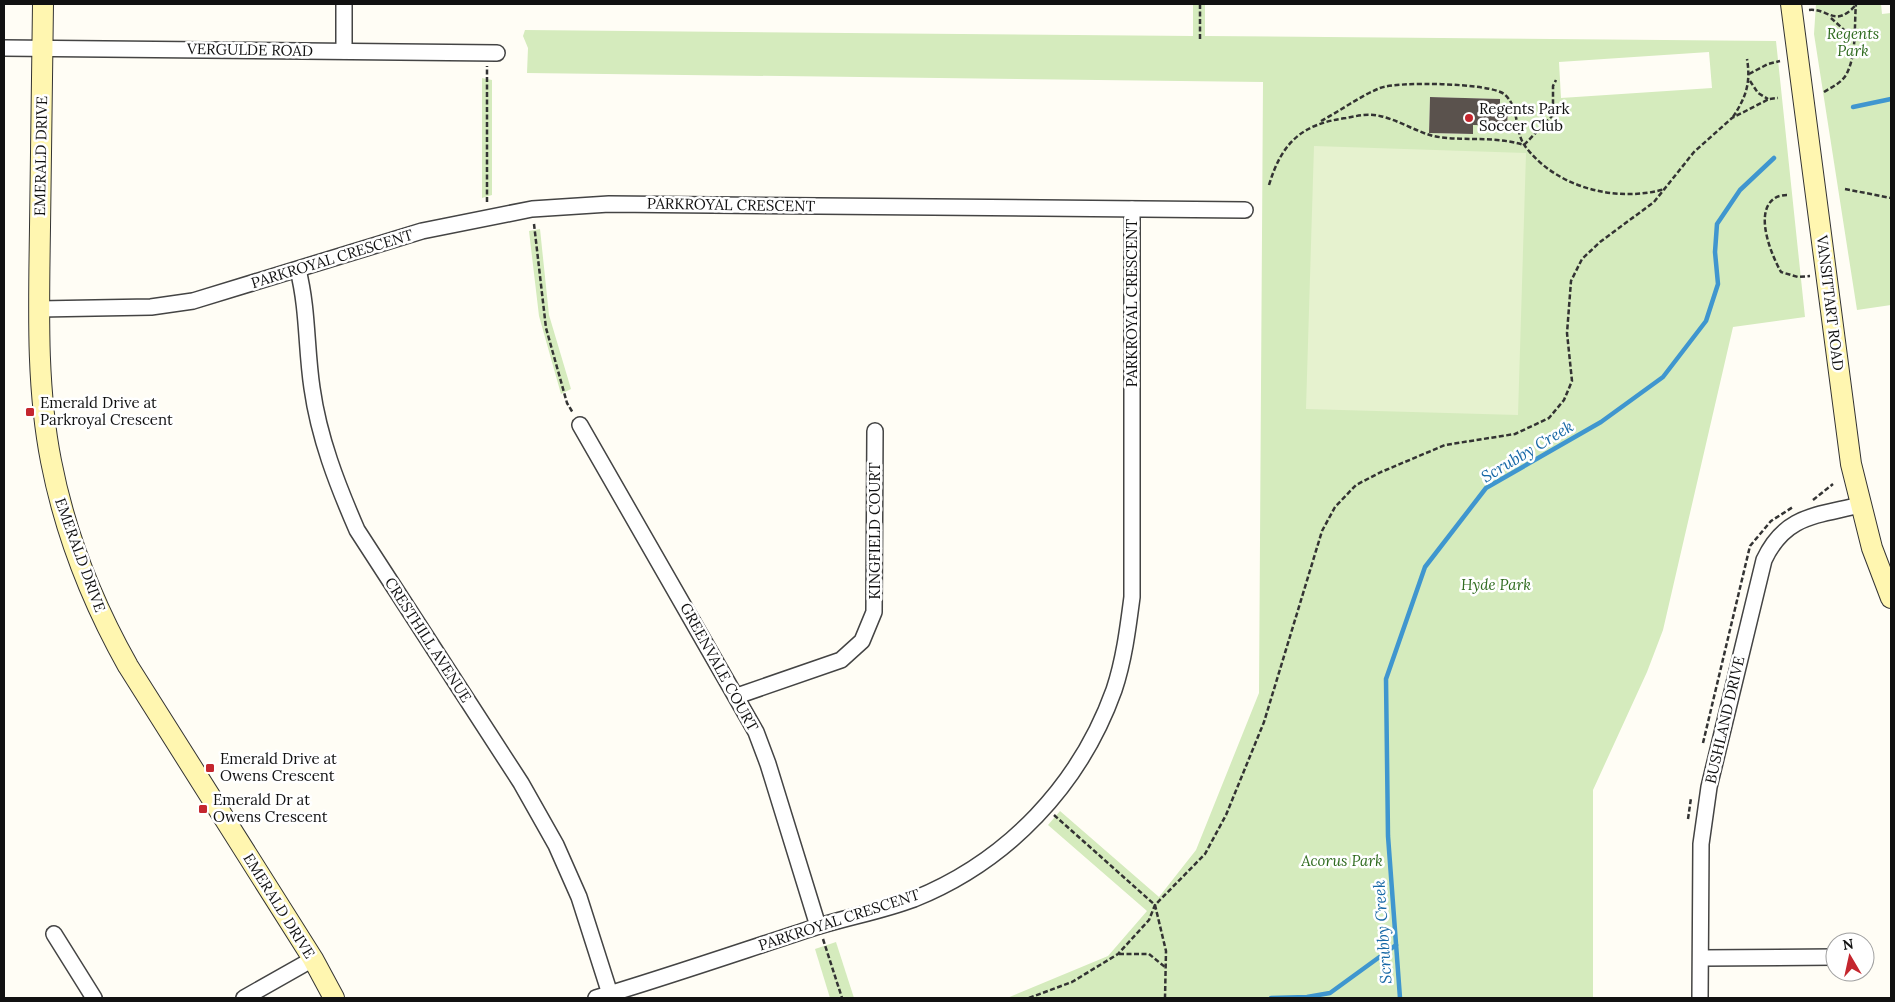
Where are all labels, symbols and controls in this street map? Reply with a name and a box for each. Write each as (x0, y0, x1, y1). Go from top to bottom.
park label: Regents Park (1827, 24, 1879, 60)
street label: VERGULDE ROAD (186, 39, 313, 60)
street label: EMERALD DRIVE (30, 96, 51, 216)
place label: Regents Park Soccer Club (1479, 99, 1570, 135)
marker: Regents Park Soccer Club (1463, 112, 1475, 124)
street label: PARKROYAL CRESCENT (647, 194, 816, 215)
street label: PARKROYAL CRESCENT (1122, 218, 1141, 387)
street label: PARKROYAL CRESCENT (249, 225, 415, 292)
street label: VANSITTART ROAD (1813, 233, 1848, 372)
place label: Emerald Drive at Parkroyal Crescent (40, 393, 173, 429)
marker: Emerald Drive at Parkroyal Crescent (24, 406, 36, 418)
water label: Scrubby Creek (1477, 416, 1577, 486)
street label: KINGFIELD COURT (865, 462, 884, 600)
street label: EMERALD DRIVE (51, 495, 110, 615)
street label: CRESTHILL AVENUE (381, 574, 476, 706)
park label: Hyde Park (1461, 575, 1531, 594)
street label: GREENVALE COURT (676, 599, 763, 735)
street label: BUSHLAND DRIVE (1701, 654, 1748, 785)
place label: Emerald Drive at Owens Crescent (220, 749, 337, 785)
marker: Emerald Drive at Owens Crescent (204, 762, 216, 774)
place label: Emerald Dr at Owens Crescent (213, 790, 328, 826)
marker: Emerald Dr at Owens Crescent (197, 803, 209, 815)
street label: EMERALD DRIVE (239, 850, 319, 962)
park label: Acorus Park (1300, 851, 1383, 870)
water label: Scrubby Creek (1368, 879, 1396, 985)
street label: PARKROYAL CRESCENT (756, 884, 922, 955)
north arrow (1825, 932, 1875, 982)
text: N (1841, 934, 1855, 954)

